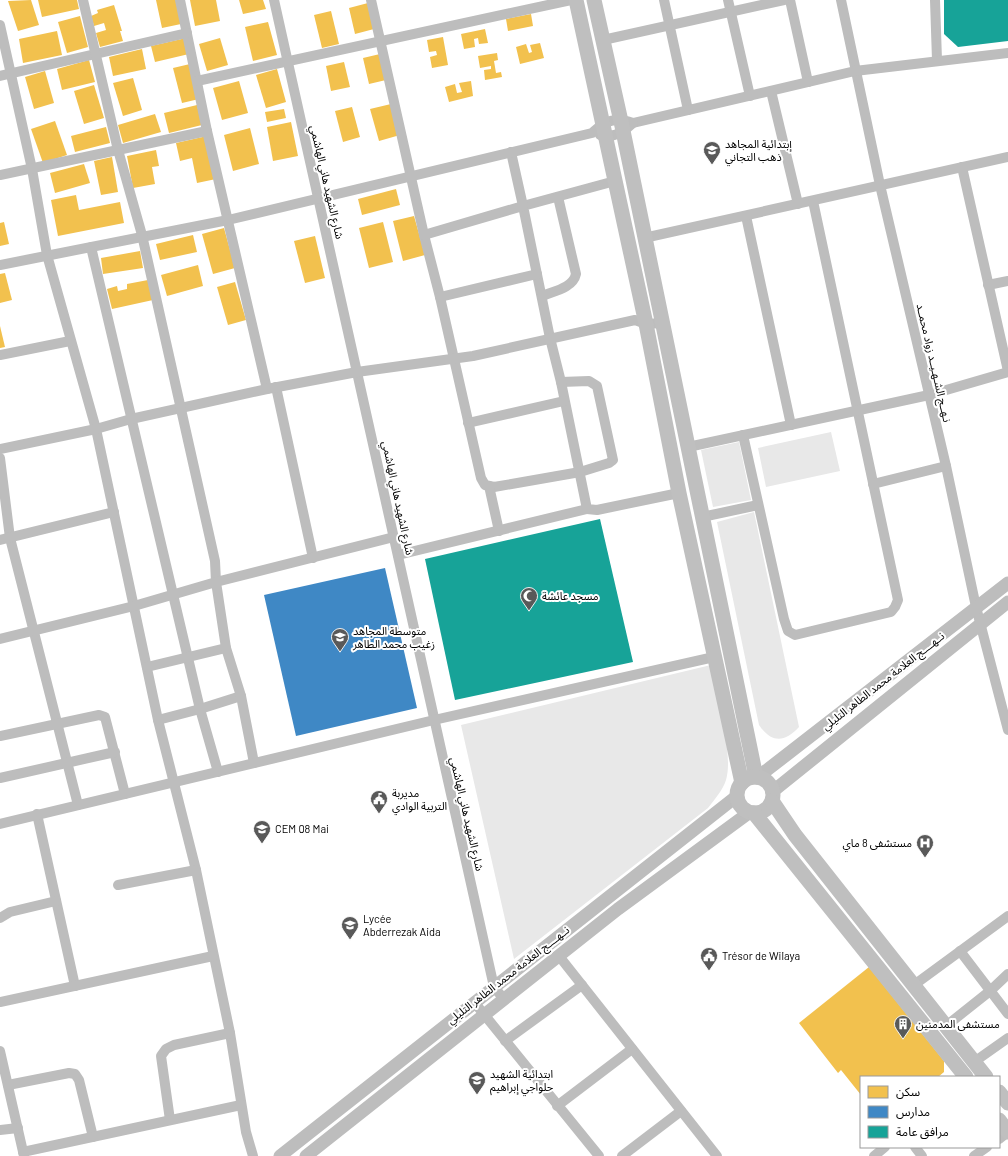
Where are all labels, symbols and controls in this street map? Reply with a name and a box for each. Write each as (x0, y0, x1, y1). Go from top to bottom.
street label: شارع الشهيد هاني الهاشمي (305, 124, 347, 241)
place label: إبتدائية المجاهد ذهب التجاني (725, 137, 793, 167)
school or university icon: إبتدائية المجاهد ذهب التجاني (702, 140, 722, 165)
street label: نـهــج الشـهـيــد زواد محمــد (913, 302, 954, 424)
street label: شارع الشهيد هاني الهاشمي (377, 440, 417, 557)
mosque icon: مسجد عائشة (519, 586, 539, 611)
place label: مسجد عائشة (542, 589, 599, 603)
place label: متوسطة المجاهد زغيب محمد الطاهر (352, 624, 435, 651)
school or university icon: متوسطة المجاهد زغيب محمد الطاهر (330, 627, 350, 652)
street label: نــهــــج العلامة محمد الطاهر التليلي (819, 629, 949, 735)
street label: شارع الشهيد هاني الهاشمي (445, 756, 487, 873)
place label: مديربة التربية الوادي (392, 786, 447, 816)
public building icon: مديربة التربية الوادي (369, 789, 389, 814)
school or university icon: CEM 08 Mai (252, 819, 272, 844)
place label: CEM 08 Mai (275, 822, 329, 835)
hospital icon: مستشفى 8 ماي (915, 833, 935, 858)
place label: مستشفى 8 ماي (842, 836, 912, 853)
place label: Lycée Abderrezak Aida (363, 912, 441, 938)
school or university icon: Lycée Abderrezak Aida (340, 915, 360, 940)
street label: نــهــــج العلامة محمد الطاهر التليلي (444, 923, 574, 1029)
public building icon: Trésor de Wilaya (699, 946, 719, 971)
place label: Trésor de Wilaya (722, 949, 800, 962)
building icon: مستشفى المدمنين (893, 1014, 913, 1039)
place label: مستشفى المدمنين (916, 1017, 1000, 1031)
place label: ابتدائية الشهيد حلواجي إبراهيم (490, 1067, 554, 1097)
school or university icon: ابتدائية الشهيد حلواجي إبراهيم (467, 1070, 487, 1095)
legend (860, 1076, 1000, 1148)
text: سكن (896, 1084, 920, 1099)
text: مدارس (896, 1104, 930, 1119)
text: مرافق عامة (896, 1124, 949, 1140)

